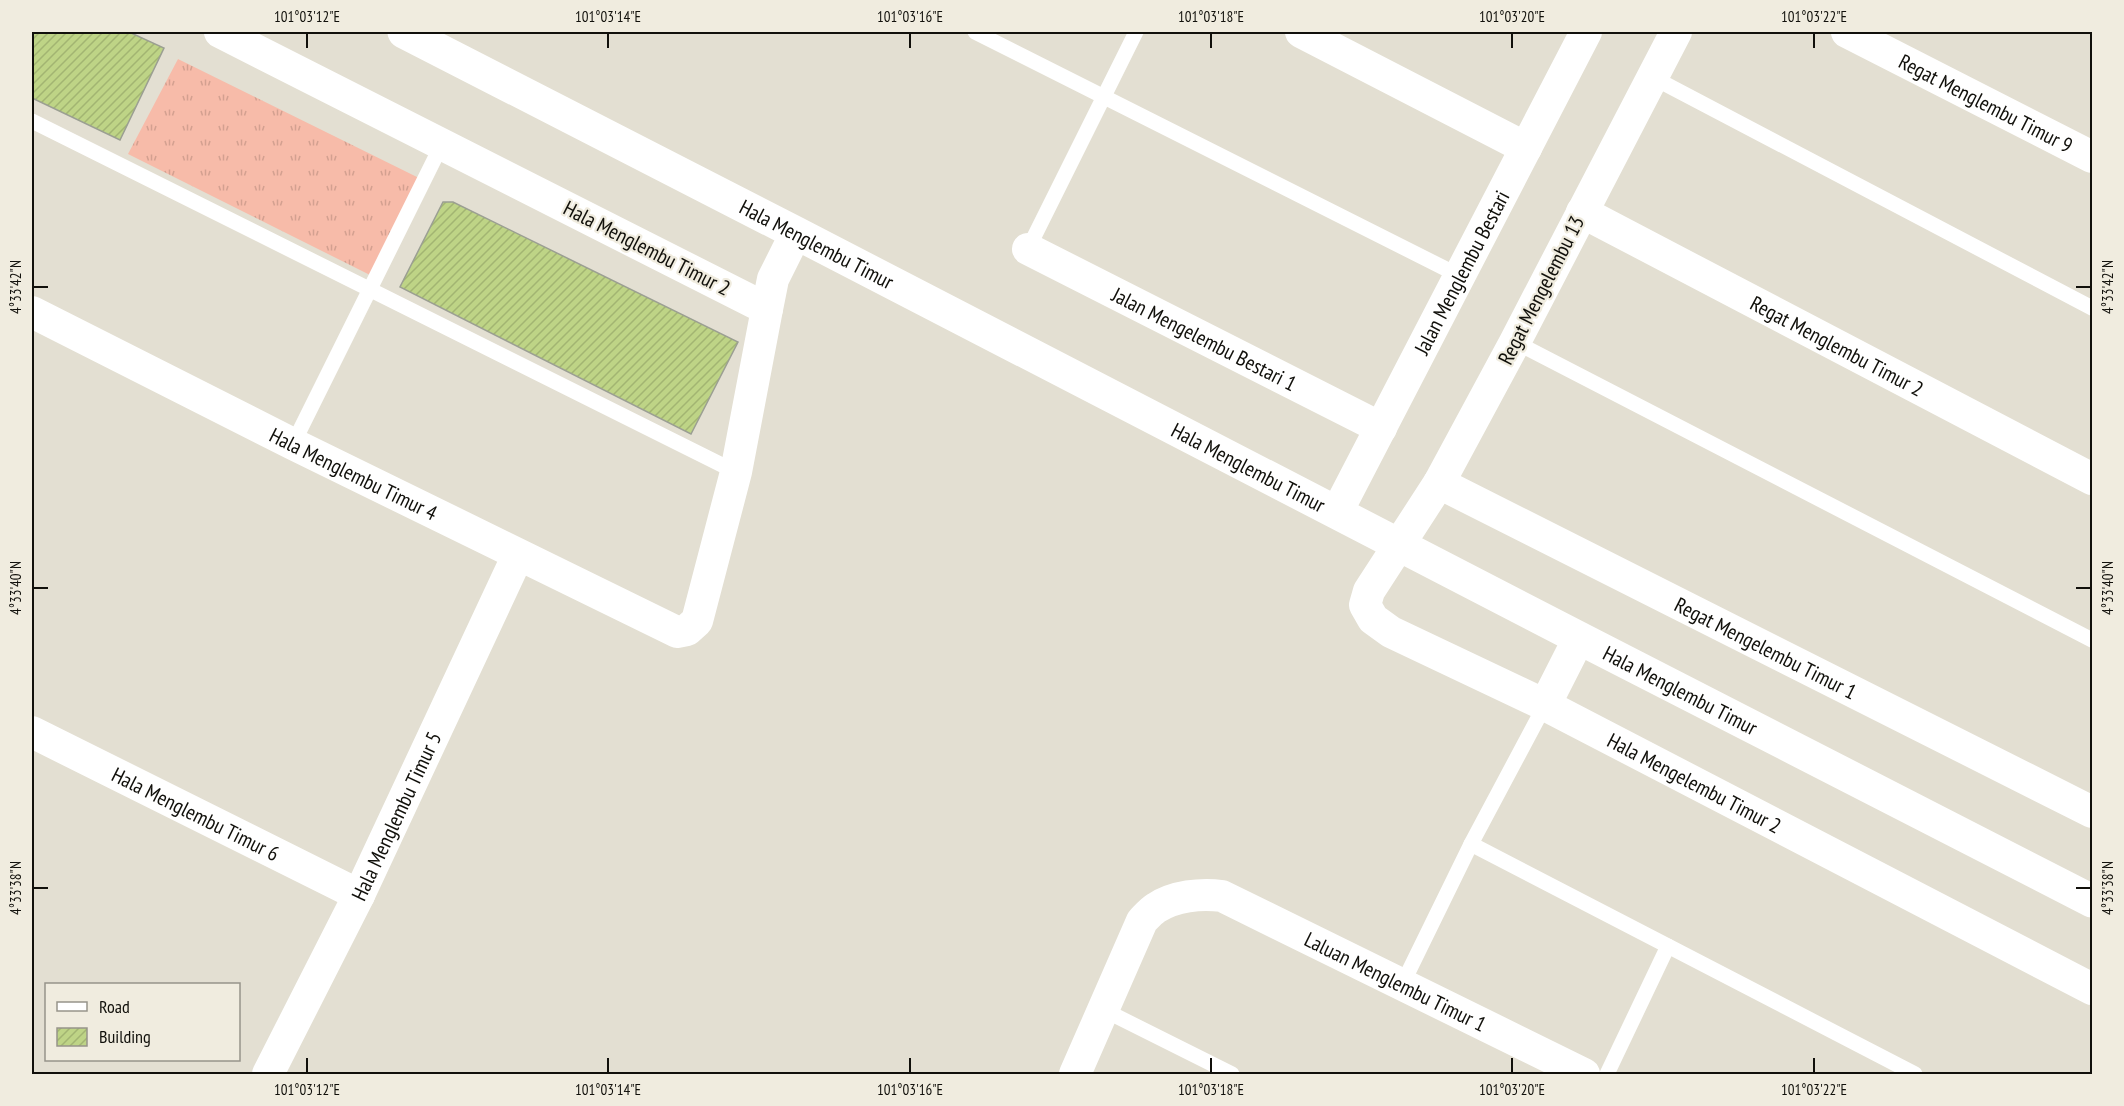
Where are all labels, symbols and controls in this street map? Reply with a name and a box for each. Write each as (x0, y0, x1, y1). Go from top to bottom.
text: 101°03'12"E (274, 7, 340, 26)
text: 101°03'14"E (575, 7, 641, 26)
text: 101°03'16"E (877, 7, 943, 26)
text: 101°03'18"E (1178, 7, 1244, 26)
text: 101°03'20"E (1479, 7, 1545, 26)
text: 101°03'22"E (1781, 7, 1847, 26)
street label: Regat Menglembu Timur 9 (1894, 47, 2077, 158)
street label: Jalan Menglembu Bestari (1407, 186, 1515, 360)
street label: Hala Menglembu Timur (735, 193, 899, 295)
street label: Hala Menglembu Timur 2 (559, 194, 735, 302)
street label: Regat Mengelembu 13 (1492, 211, 1590, 369)
text: 4°33'42"N (6, 260, 25, 314)
text: 4°33'42"N (2098, 260, 2117, 314)
street label: Jalan Mengelembu Bestari 1 (1107, 280, 1302, 397)
street label: Regat Menglembu Timur 2 (1746, 289, 1928, 402)
street label: Hala Menglembu Timur (1167, 416, 1330, 518)
street label: Hala Menglembu Timur 4 (265, 421, 443, 526)
text: 4°33'40"N (6, 561, 25, 615)
text: 4°33'40"N (2098, 561, 2117, 615)
street label: Regat Mengelembu Timur 1 (1670, 591, 1861, 705)
street label: Hala Menglembu Timur (1599, 639, 1762, 741)
street label: Hala Mengelembu Timur 2 (1603, 726, 1786, 839)
street label: Hala Menglembu Timur 5 (345, 727, 447, 905)
street label: Hala Menglembu Timur 6 (108, 761, 284, 867)
text: 4°33'38"N (6, 861, 25, 915)
text: 4°33'38"N (2098, 861, 2117, 915)
street label: Laluan Menglembu Timur 1 (1300, 925, 1491, 1037)
legend (45, 983, 240, 1061)
text: Road (99, 995, 130, 1018)
text: Building (99, 1025, 151, 1048)
text: 101°03'12"E (274, 1080, 340, 1099)
text: 101°03'14"E (575, 1080, 641, 1099)
text: 101°03'16"E (877, 1080, 943, 1099)
text: 101°03'18"E (1178, 1080, 1244, 1099)
text: 101°03'20"E (1479, 1080, 1545, 1099)
text: 101°03'22"E (1781, 1080, 1847, 1099)

